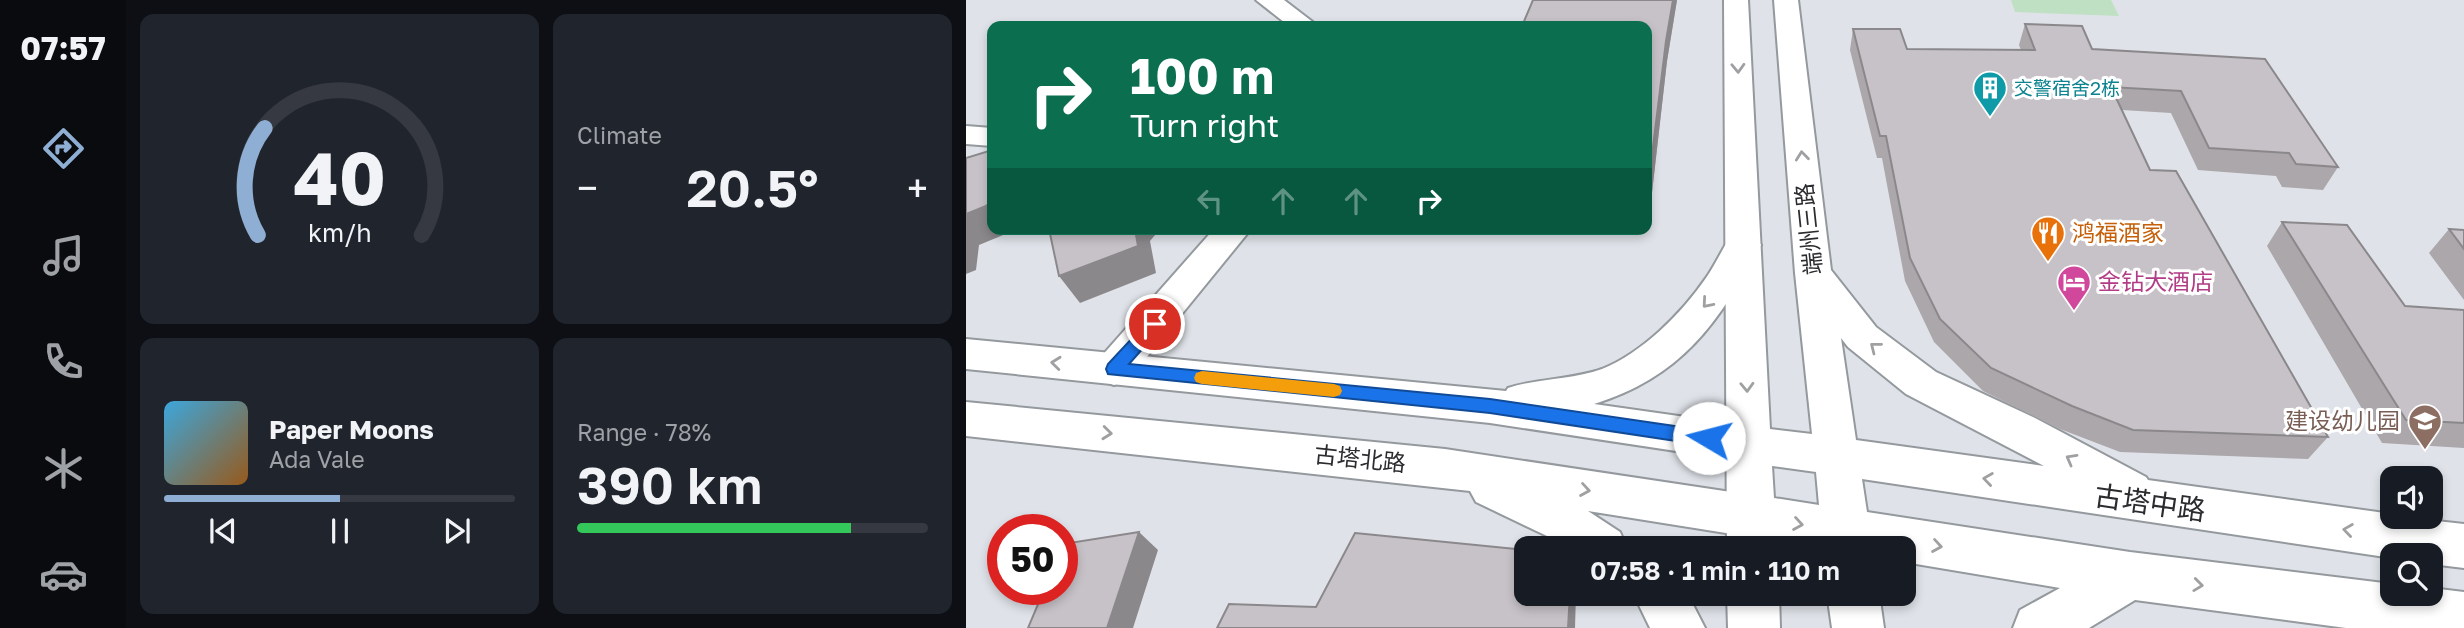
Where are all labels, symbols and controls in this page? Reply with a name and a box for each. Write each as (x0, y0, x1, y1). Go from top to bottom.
text: 07:57 (20, 29, 106, 67)
text: 100 m (1130, 46, 1274, 105)
icon: right (1015, 49, 1106, 140)
one-way arrow (1730, 63, 1746, 74)
building icon: 交警宿舍2栋 (1971, 69, 2009, 118)
place label: 交警宿舍2栋 (2014, 76, 2120, 99)
text: Turn right (1130, 106, 1279, 144)
text: Climate (577, 121, 662, 149)
icon: directions (39, 124, 88, 173)
text: 40 (293, 134, 386, 221)
one-way arrow (1794, 150, 1809, 162)
text: 20.5° (687, 156, 818, 218)
text: − (577, 165, 598, 210)
text: + (907, 165, 928, 210)
icon: left (1191, 182, 1229, 220)
icon: ahead (1264, 182, 1302, 220)
icon: ahead (1337, 182, 1375, 220)
icon: right (1410, 182, 1448, 220)
street label: 端州三路 (1789, 182, 1827, 276)
restaurant icon: 鸿福酒家 (2029, 214, 2067, 263)
text: km/h (308, 217, 371, 248)
place label: 鸿福酒家 (2072, 218, 2164, 246)
icon: music (39, 231, 88, 280)
hotel icon: 金钻大酒店 (2055, 263, 2093, 312)
place label: 金钻大酒店 (2098, 267, 2213, 295)
pin (1125, 294, 1185, 354)
one-way arrow (1703, 295, 1715, 308)
icon: arrive (1136, 305, 1174, 343)
icon: phone (39, 337, 88, 386)
one-way arrow (1870, 342, 1882, 355)
one-way arrow (1050, 356, 1061, 371)
one-way arrow (1740, 382, 1755, 393)
position arrow (1672, 401, 1746, 475)
school or university icon: 建设幼儿园 (2406, 402, 2444, 451)
place label: 建设幼儿园 (2285, 406, 2400, 434)
text: Paper Moons (269, 414, 434, 445)
text: Range · 78% (577, 418, 711, 446)
one-way arrow (1101, 426, 1113, 441)
street label: 古塔北路 (1313, 439, 1407, 477)
icon: climate (39, 444, 88, 493)
text: Ada Vale (269, 445, 365, 473)
text: 390 km (577, 453, 762, 515)
one-way arrow (2066, 454, 2079, 468)
map controls (2380, 466, 2443, 606)
button: sound (2380, 466, 2443, 529)
one-way arrow (1983, 472, 1994, 487)
street label: 古塔中路 (2092, 478, 2208, 527)
one-way arrow (1579, 482, 1591, 497)
icon: previous (204, 512, 242, 550)
icon: pause (321, 512, 359, 550)
icon: next (438, 512, 476, 550)
speed limit sign: 50 (987, 514, 1078, 605)
one-way arrow (1792, 516, 1804, 531)
one-way arrow (2342, 523, 2354, 538)
one-way arrow (1931, 538, 1943, 553)
button: search (2380, 543, 2443, 606)
icon: car (39, 550, 88, 599)
text: 07:58 · 1 min · 110 m (1590, 555, 1840, 586)
one-way arrow (2192, 577, 2204, 592)

